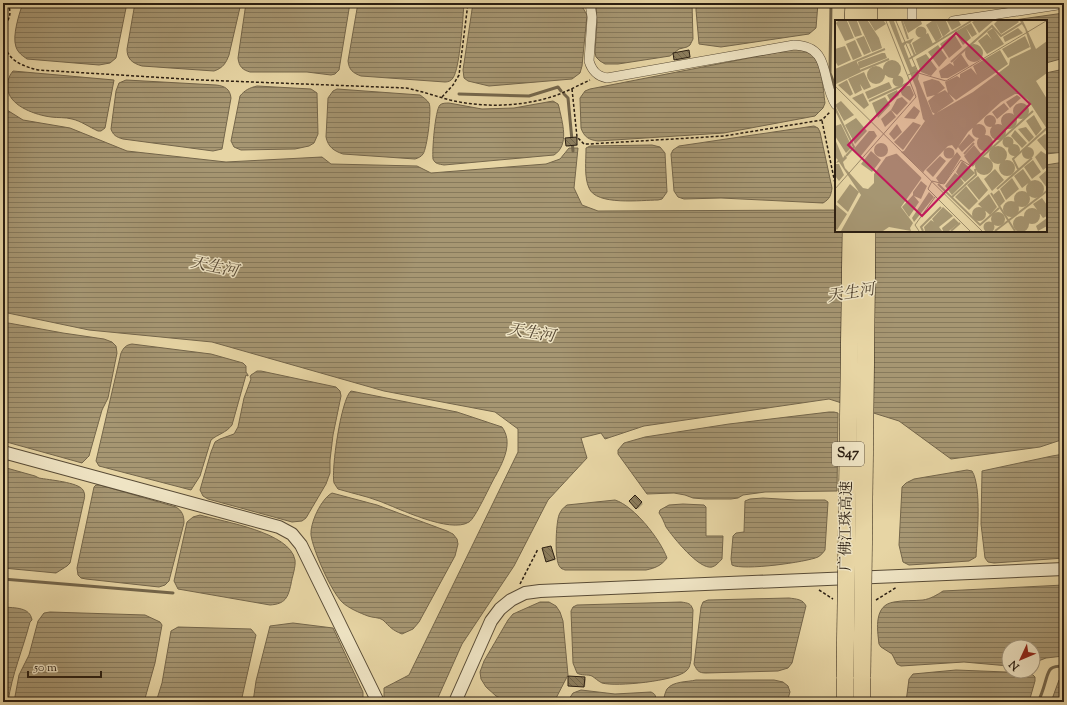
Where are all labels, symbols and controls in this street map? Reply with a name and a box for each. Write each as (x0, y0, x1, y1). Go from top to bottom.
inset map (835, 20, 1047, 232)
water label: 天生河 (188, 252, 243, 285)
water label: 天生河 (825, 278, 879, 309)
water label: 天生河 (505, 319, 559, 350)
road number: S47 (832, 442, 864, 466)
street label: 广佛江珠高速 (836, 481, 858, 571)
north arrow (1001, 639, 1041, 679)
scale bar (28, 653, 101, 679)
text: N (1006, 656, 1024, 675)
text: 50 m (33, 659, 57, 677)

